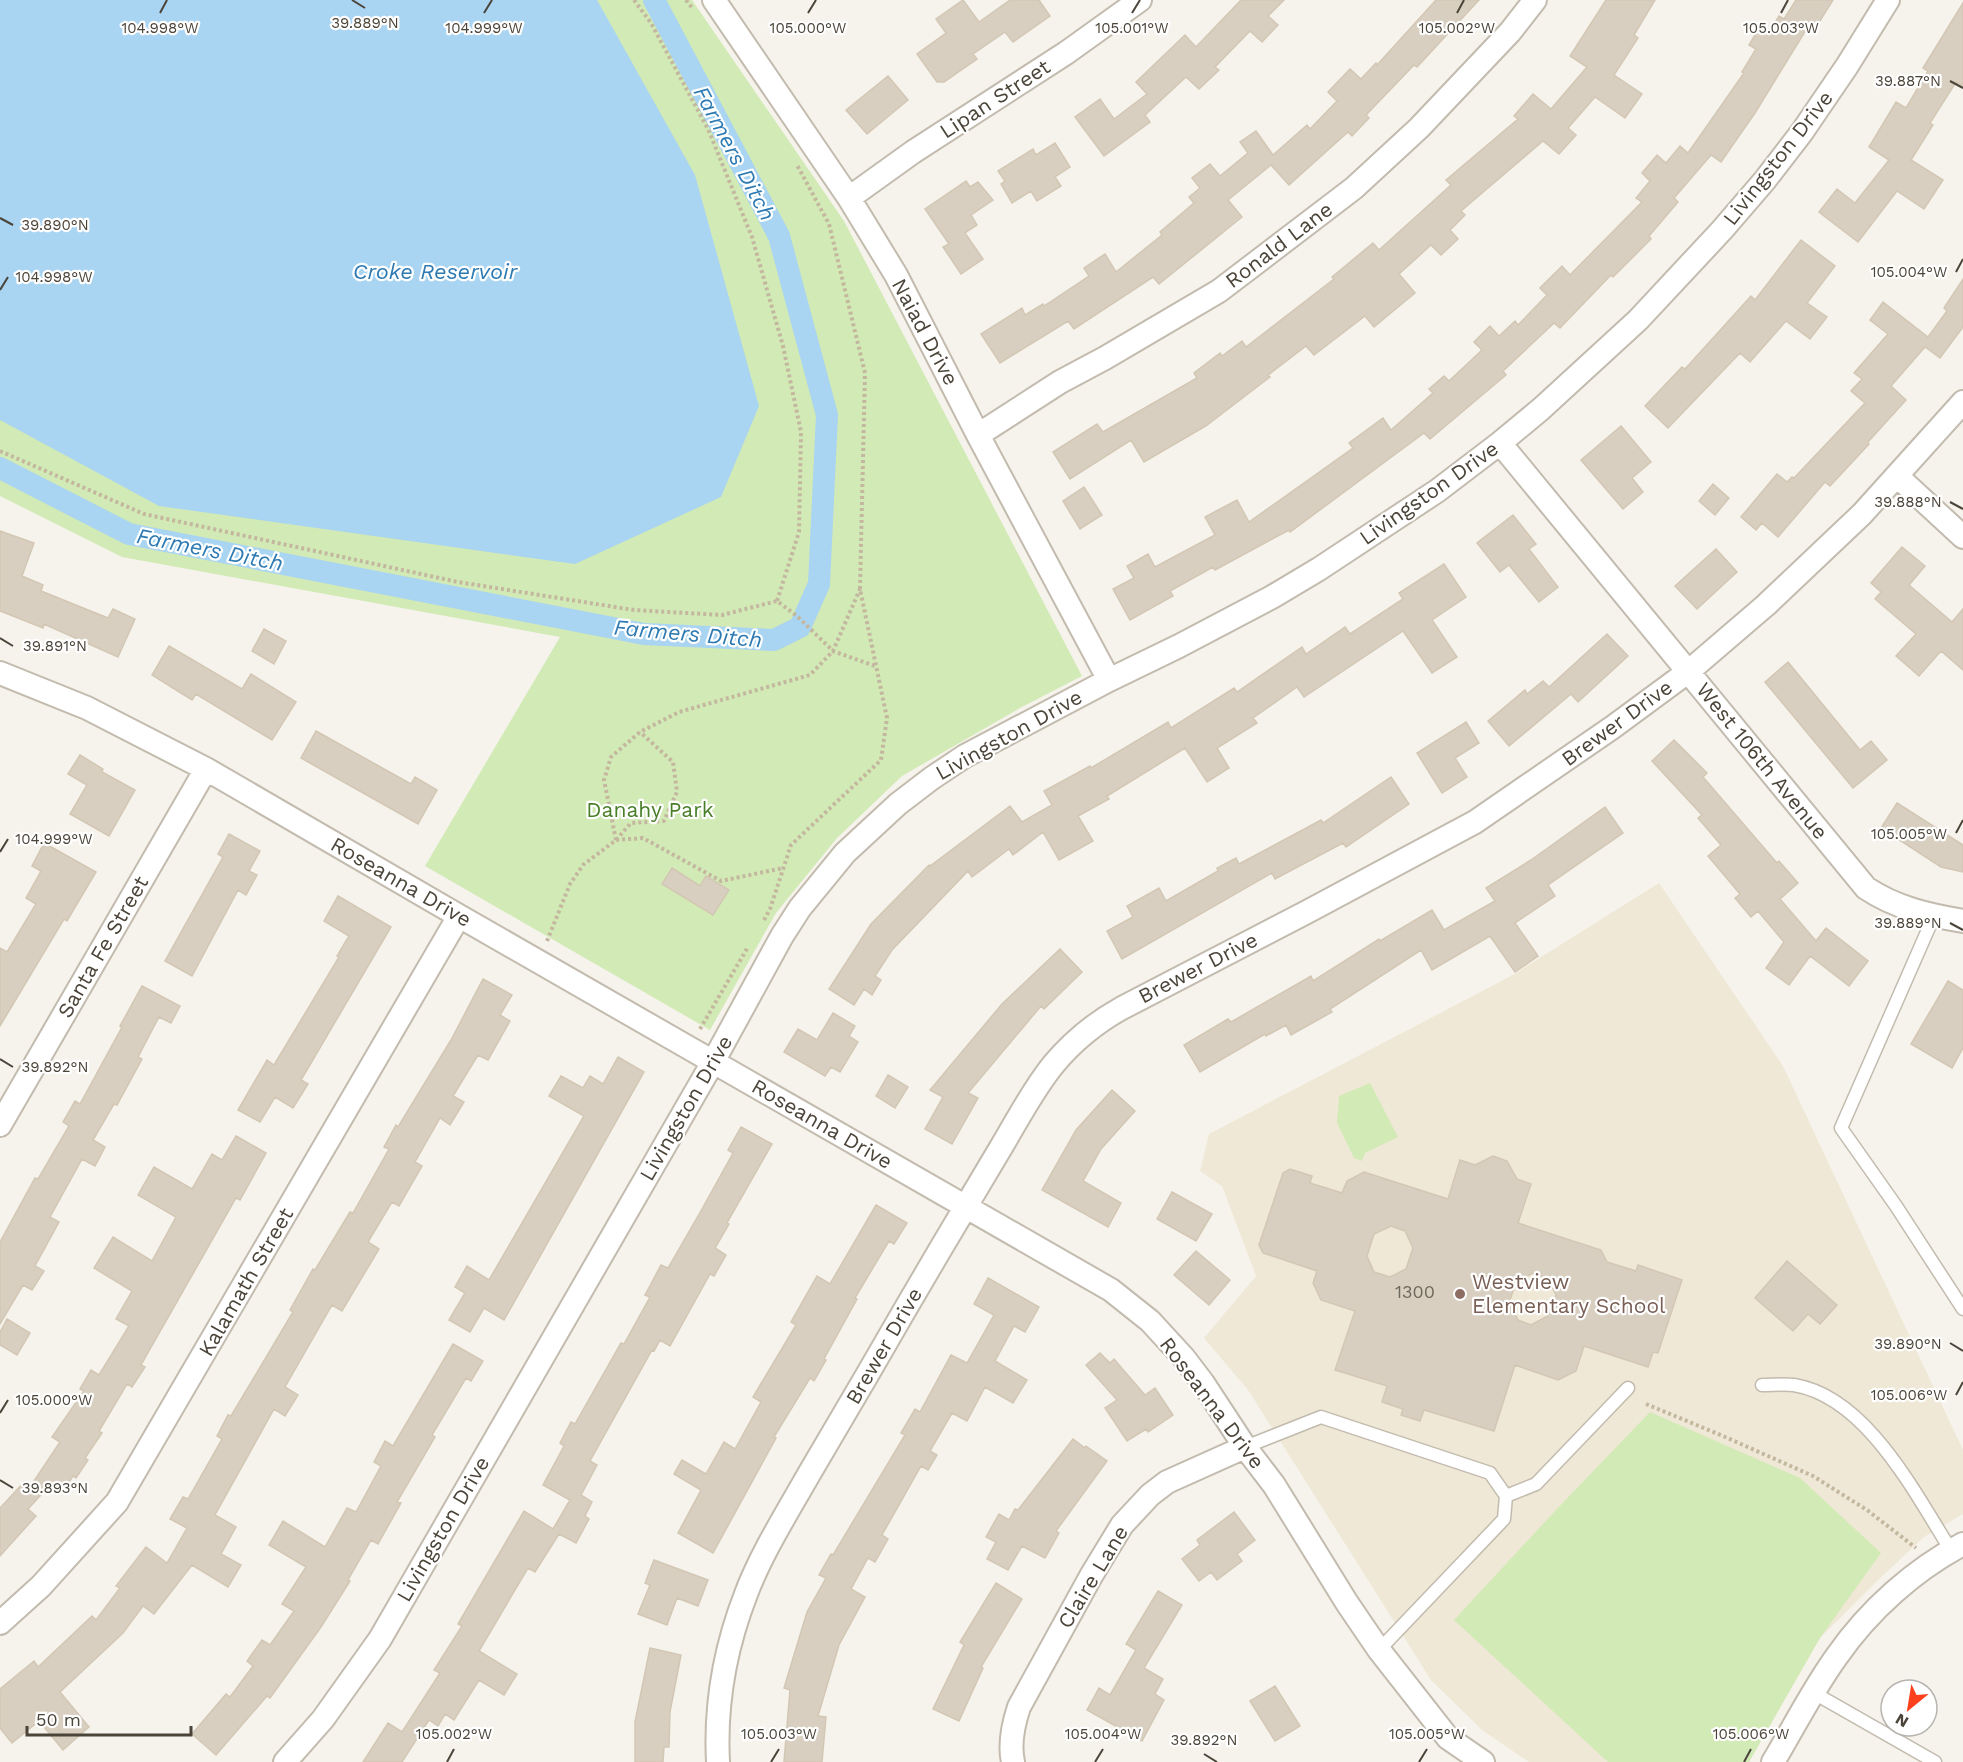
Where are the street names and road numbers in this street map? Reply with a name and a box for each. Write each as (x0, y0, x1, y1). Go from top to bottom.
street label: Lipan Street (935, 54, 1055, 144)
street label: Livingston Drive (1717, 86, 1838, 230)
street label: Ronald Lane (1220, 196, 1337, 293)
street label: Naiad Drive (887, 274, 964, 389)
street label: Livingston Drive (1355, 435, 1503, 550)
street label: Brewer Drive (1557, 674, 1677, 771)
street label: West 106th Avenue (1691, 677, 1833, 844)
street label: Livingston Drive (931, 684, 1086, 785)
street label: Roseanna Drive (327, 831, 476, 932)
street label: Santa Fe Street (52, 871, 153, 1022)
street label: Brewer Drive (1134, 927, 1262, 1008)
street label: Livingston Drive (634, 1031, 737, 1185)
street label: Roseanna Drive (748, 1073, 897, 1174)
street label: Kalamath Street (193, 1203, 298, 1360)
street label: Brewer Drive (840, 1283, 927, 1409)
street label: Roseanna Drive (1155, 1332, 1270, 1473)
street label: Livingston Drive (391, 1452, 494, 1606)
street label: Claire Lane (1052, 1521, 1133, 1633)

